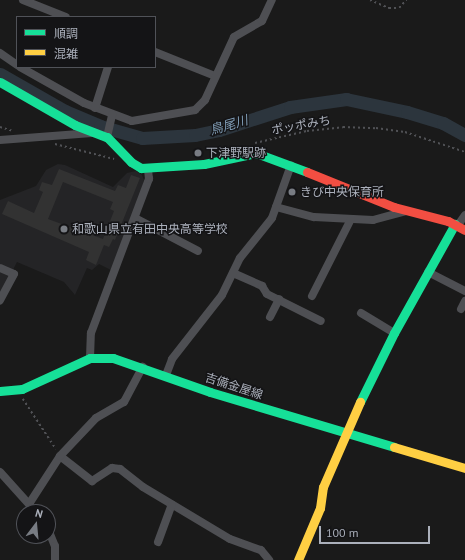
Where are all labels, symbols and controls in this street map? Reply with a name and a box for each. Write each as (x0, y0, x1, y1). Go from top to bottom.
legend (16, 16, 156, 68)
text: 順調 (54, 26, 78, 41)
text: 混雑 (54, 46, 78, 61)
water label: 鳥尾川 (208, 113, 250, 139)
street label: ポッポみち (270, 113, 332, 137)
place label: 下津野駅跡 (206, 146, 266, 160)
marker: 下津野駅跡 (193, 148, 203, 158)
place label: きび中央保育所 (300, 185, 384, 199)
marker: きび中央保育所 (287, 187, 297, 197)
place label: 和歌山県立有田中央高等学校 (72, 222, 228, 236)
marker: 和歌山県立有田中央高等学校 (59, 224, 69, 234)
street label: 吉備金屋線 (203, 370, 265, 402)
north arrow (16, 504, 56, 544)
text: N (34, 506, 44, 521)
scale bar (321, 518, 432, 544)
text: 100 m (326, 525, 359, 540)

